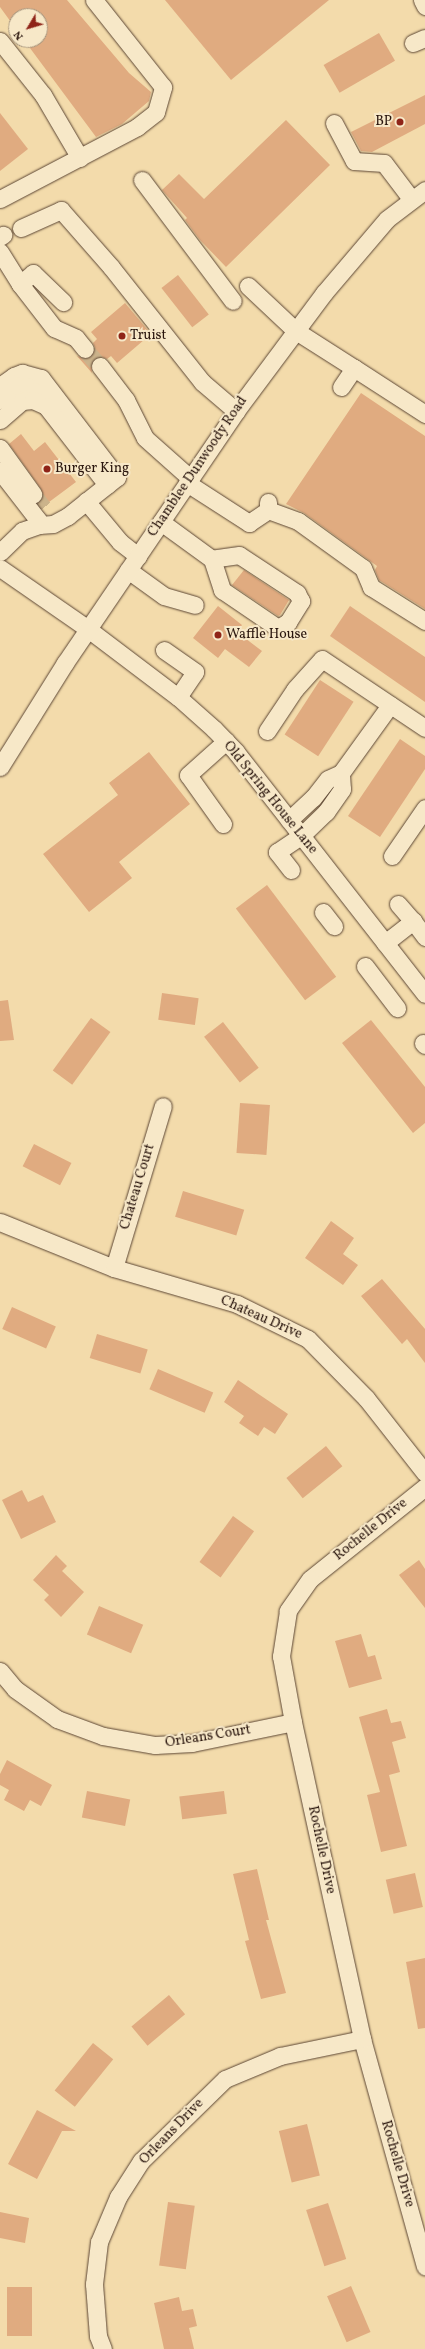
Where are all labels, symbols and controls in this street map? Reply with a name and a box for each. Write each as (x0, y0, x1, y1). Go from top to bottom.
north arrow (8, 8, 48, 48)
text: N (11, 27, 27, 43)
place label: BP (375, 114, 392, 130)
marker: BP (395, 117, 405, 127)
place label: Truist (130, 328, 167, 344)
marker: Truist (117, 331, 127, 341)
street label: Chamblee Dunwoody Road (145, 393, 251, 541)
place label: Burger King (55, 461, 129, 477)
marker: Burger King (42, 464, 52, 474)
place label: Waffle House (226, 627, 307, 643)
marker: Waffle House (213, 630, 223, 640)
street label: Old Spring House Lane (219, 738, 321, 858)
street label: Chateau Court (117, 1142, 159, 1232)
street label: Chateau Drive (218, 1293, 304, 1343)
street label: Rochelle Drive (331, 1495, 411, 1565)
street label: Orleans Court (164, 1722, 252, 1752)
street label: Rochelle Drive (303, 1804, 339, 1896)
street label: Orleans Drive (136, 2096, 208, 2168)
street label: Rochelle Drive (377, 2119, 417, 2209)

